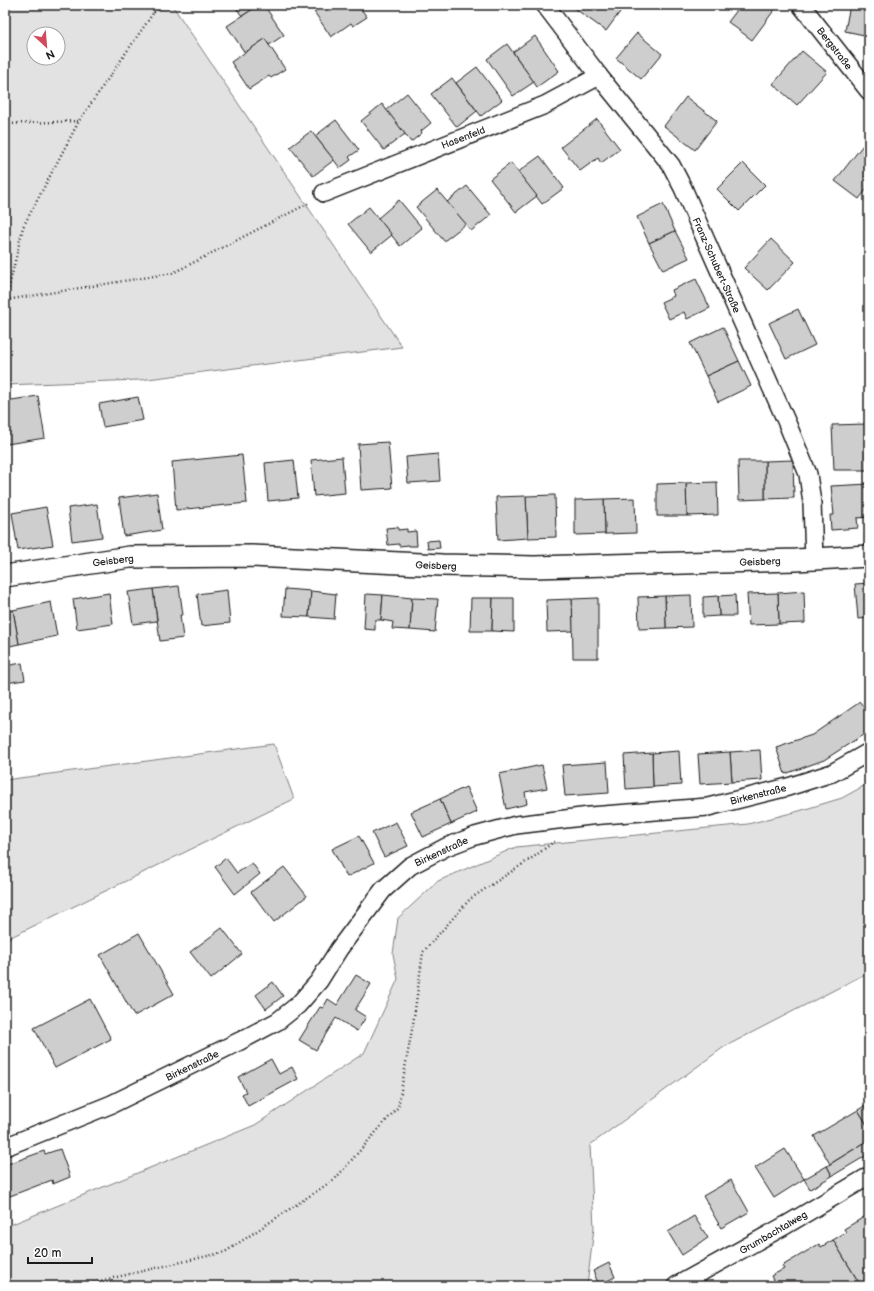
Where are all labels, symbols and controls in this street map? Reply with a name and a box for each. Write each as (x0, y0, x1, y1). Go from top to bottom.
street label: Bergstraße (814, 25, 855, 72)
north arrow (26, 26, 66, 66)
text: N (44, 47, 57, 62)
street label: Hasenfeld (440, 124, 487, 152)
street label: Franz-Schubert-Straße (690, 216, 743, 315)
street label: Geisberg (92, 552, 135, 569)
street label: Geisberg (739, 555, 781, 569)
street label: Geisberg (415, 559, 457, 573)
street label: Birkenstraße (729, 782, 788, 808)
street label: Birkenstraße (413, 834, 470, 870)
street label: Birkenstraße (164, 1048, 221, 1084)
street label: Grumbachtalweg (738, 1209, 810, 1257)
scale bar (28, 1239, 92, 1265)
text: 20 m (34, 1246, 61, 1261)

